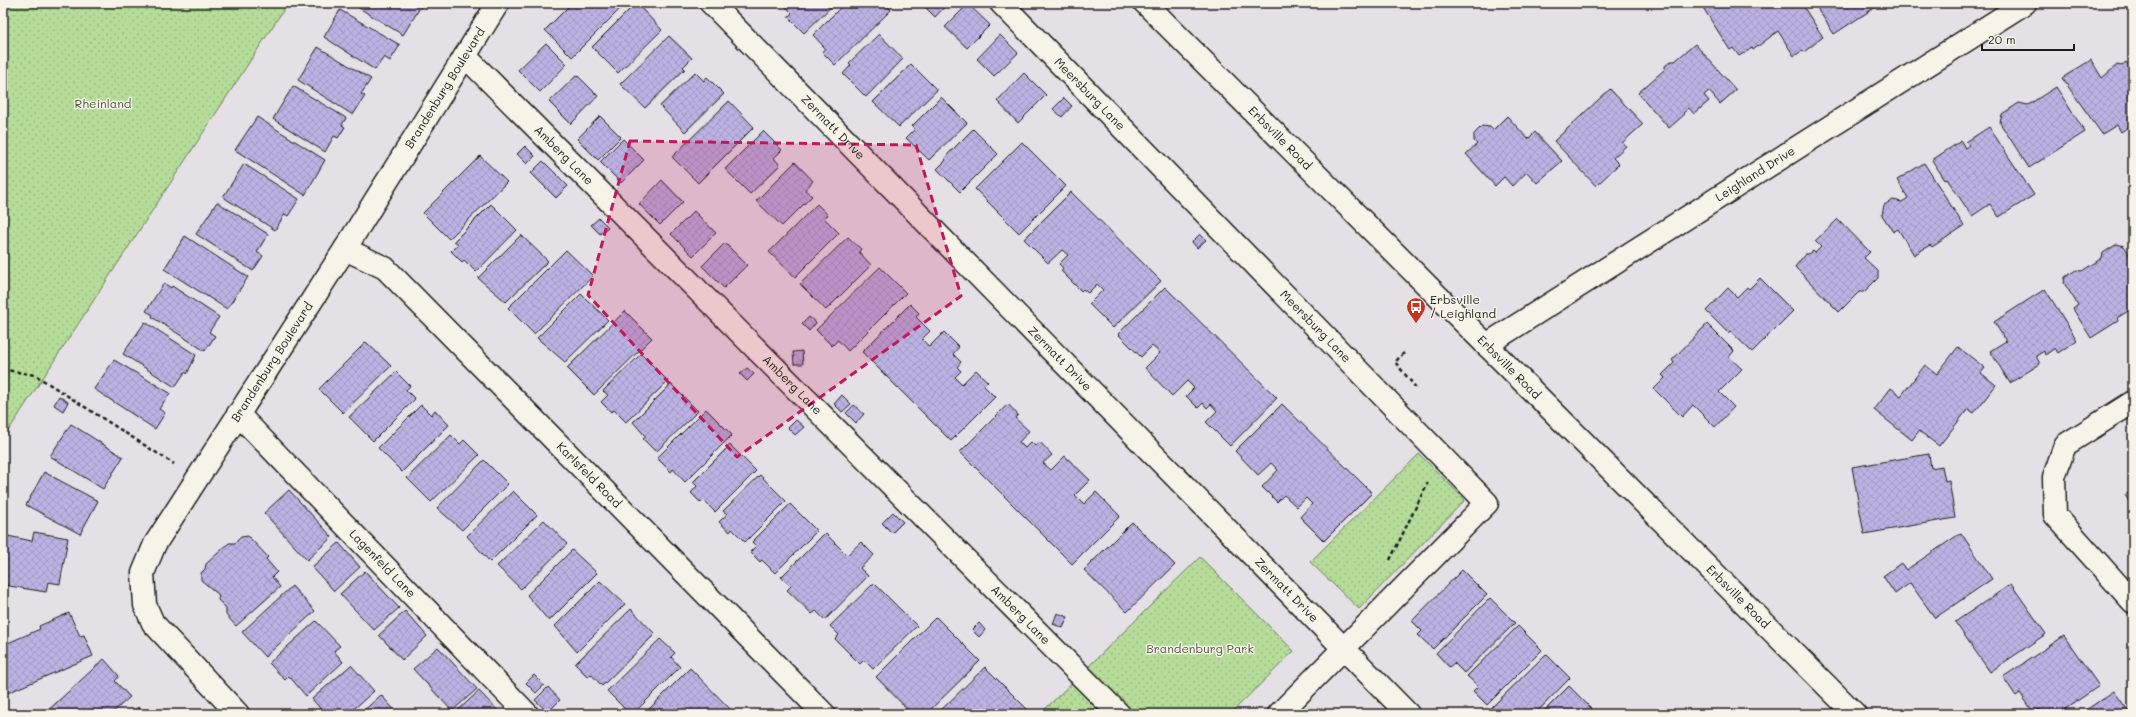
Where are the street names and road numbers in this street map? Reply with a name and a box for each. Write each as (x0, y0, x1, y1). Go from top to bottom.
street label: Brandenburg Boulevard (401, 24, 488, 151)
street label: Meersburg Lane (1051, 54, 1129, 133)
street label: Zermatt Drive (798, 91, 869, 162)
street label: Erbsville Road (1245, 102, 1316, 173)
street label: Amberg Lane (531, 121, 597, 188)
street label: Leighland Drive (1712, 142, 1798, 205)
street label: Meersburg Lane (1277, 286, 1355, 365)
street label: Brandenburg Boulevard (227, 298, 316, 425)
street label: Zermatt Drive (1025, 322, 1096, 394)
street label: Erbsville Road (1474, 331, 1545, 402)
street label: Amberg Lane (760, 351, 826, 418)
street label: Karlsfeld Road (554, 438, 626, 511)
street label: Lagenfeld Lane (346, 525, 420, 601)
street label: Zermatt Drive (1252, 553, 1323, 625)
street label: Erbsville Road (1703, 561, 1774, 632)
street label: Amberg Lane (988, 581, 1054, 647)

